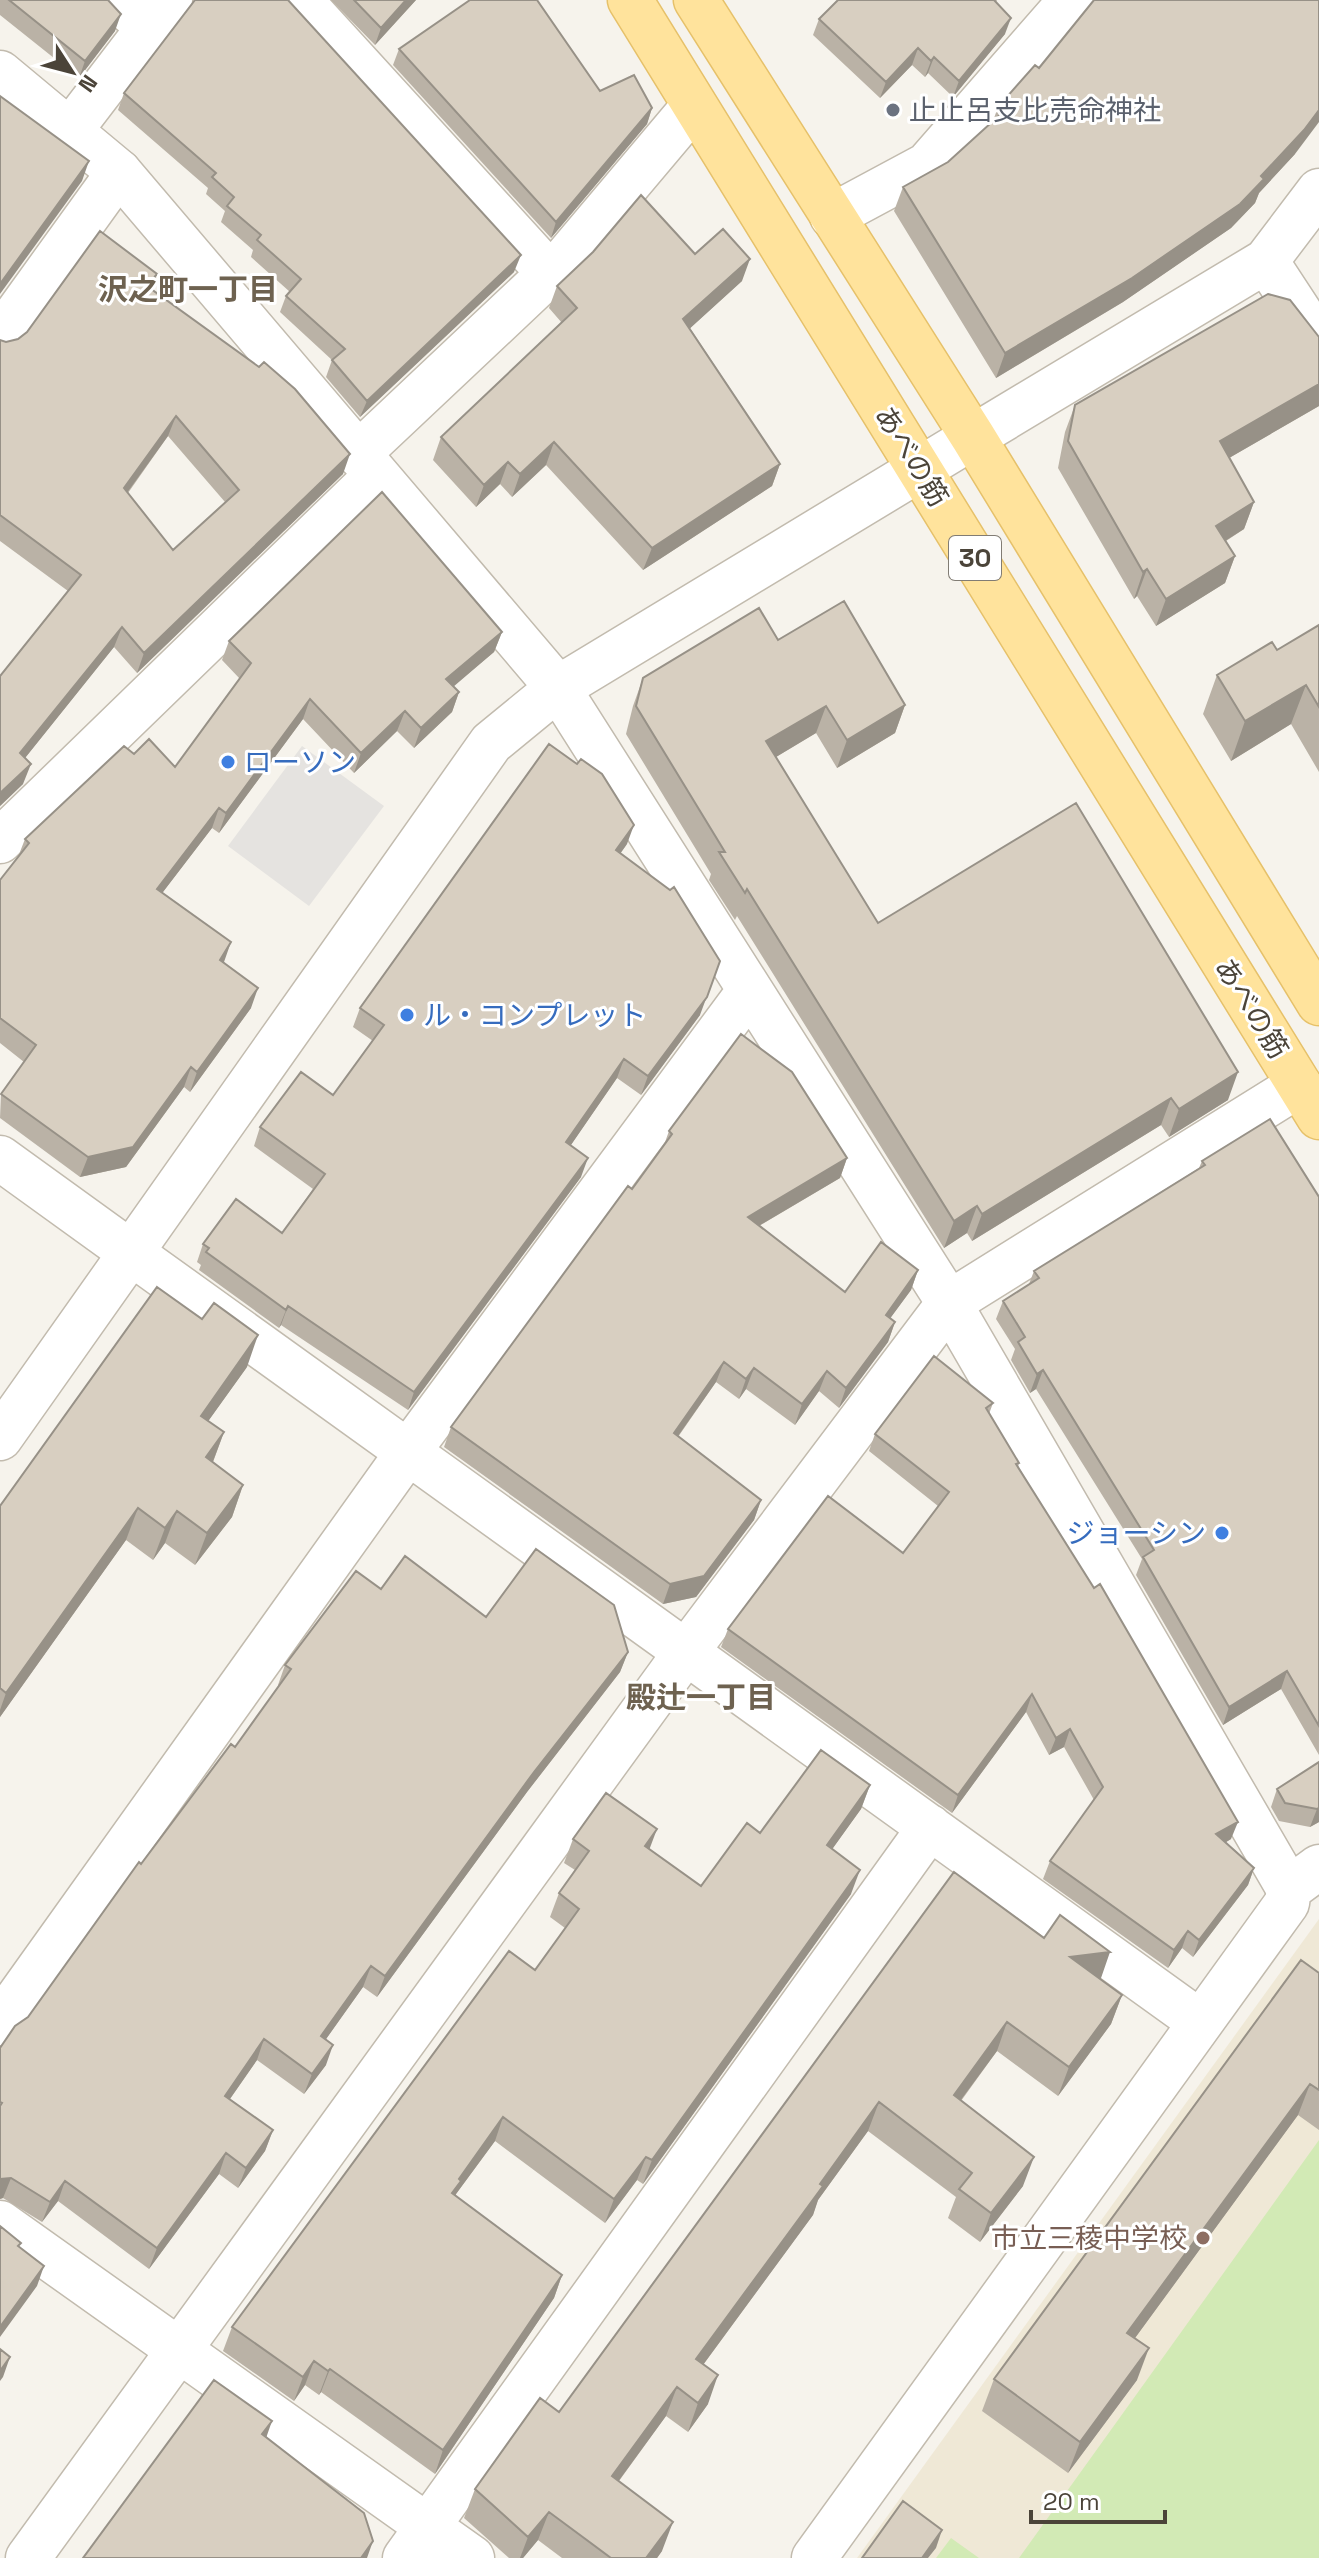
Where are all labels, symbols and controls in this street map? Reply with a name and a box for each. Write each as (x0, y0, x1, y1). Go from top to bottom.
north arrow (32, 32, 112, 112)
text: N (73, 70, 104, 98)
place label: 止止呂支比売命神社 (909, 92, 1161, 128)
marker: 止止呂支比売命神社 (884, 101, 902, 119)
district label: 沢之町一丁目 (98, 270, 278, 309)
street label: あべの筋 (867, 399, 957, 513)
road number: 30 (949, 536, 1001, 580)
place label: ローソン (244, 744, 356, 780)
marker: ローソン (219, 753, 237, 771)
street label: あべの筋 (1207, 951, 1297, 1065)
place label: ル・コンプレット (423, 997, 646, 1033)
marker: ル・コンプレット (398, 1006, 416, 1024)
place label: ジョーシン (1067, 1515, 1206, 1551)
marker: ジョーシン (1213, 1524, 1231, 1542)
district label: 殿辻一丁目 (626, 1678, 776, 1717)
place label: 市立三稜中学校 (991, 2220, 1187, 2256)
marker: 市立三稜中学校 (1194, 2229, 1212, 2247)
scale bar (1031, 2474, 1165, 2524)
text: 20 m (1043, 2486, 1100, 2517)

